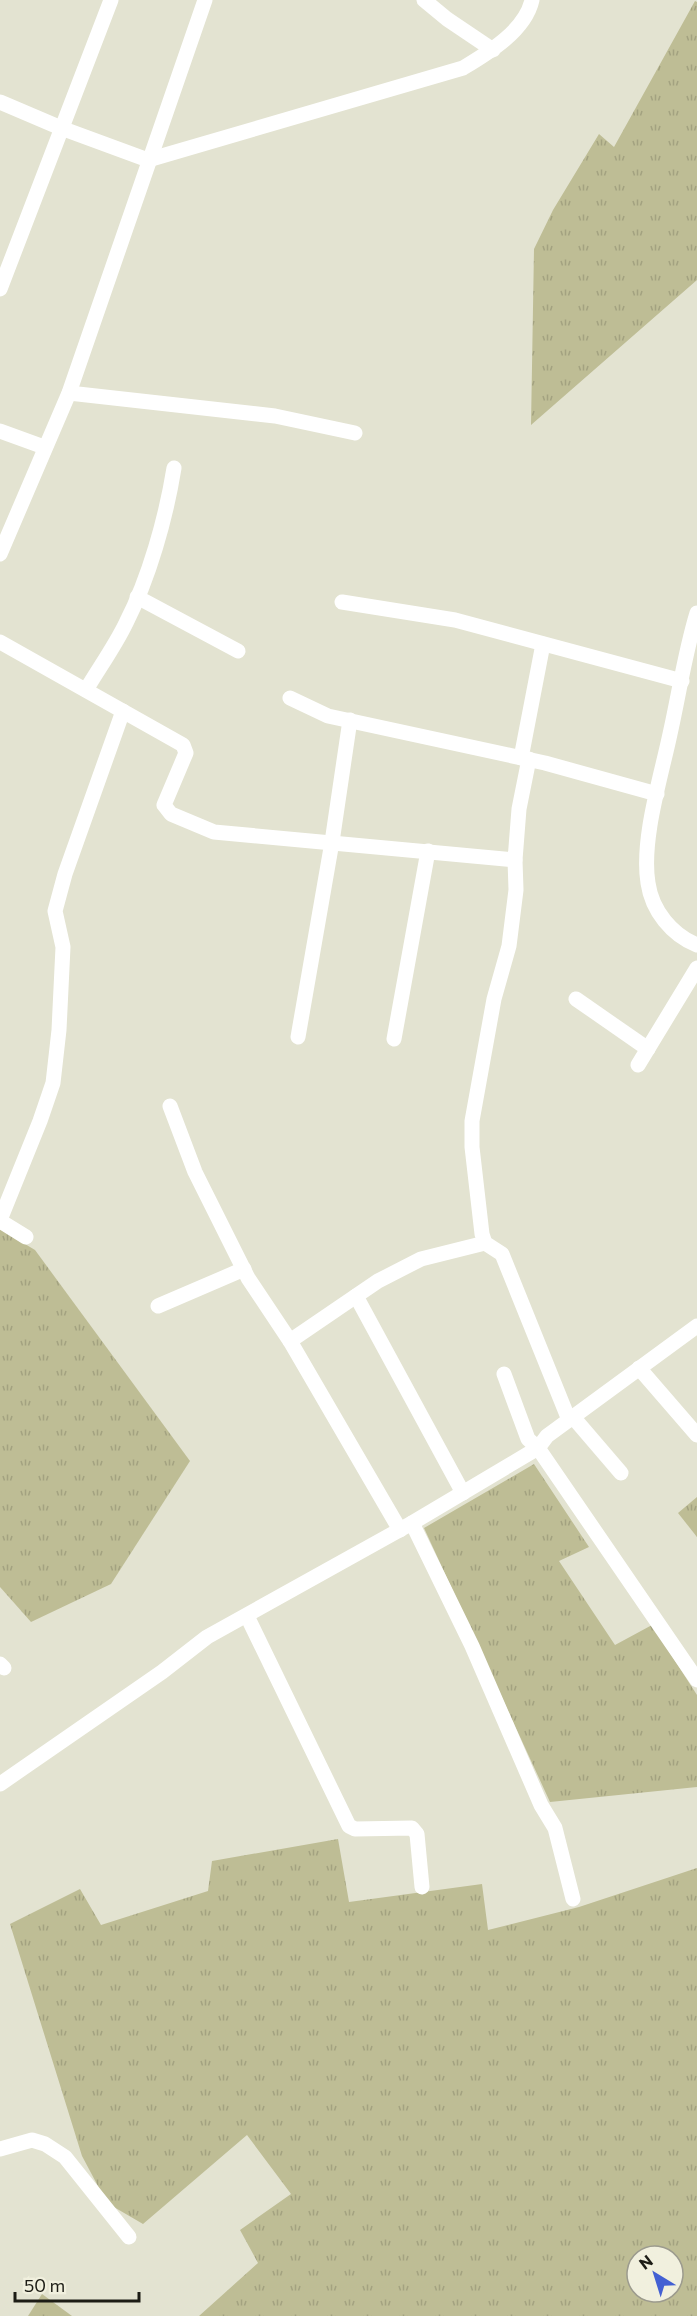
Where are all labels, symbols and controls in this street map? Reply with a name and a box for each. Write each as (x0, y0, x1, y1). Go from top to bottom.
north arrow (625, 2244, 685, 2304)
text: N (635, 2251, 656, 2273)
scale bar (15, 2265, 140, 2303)
text: 50 m (24, 2274, 65, 2296)

